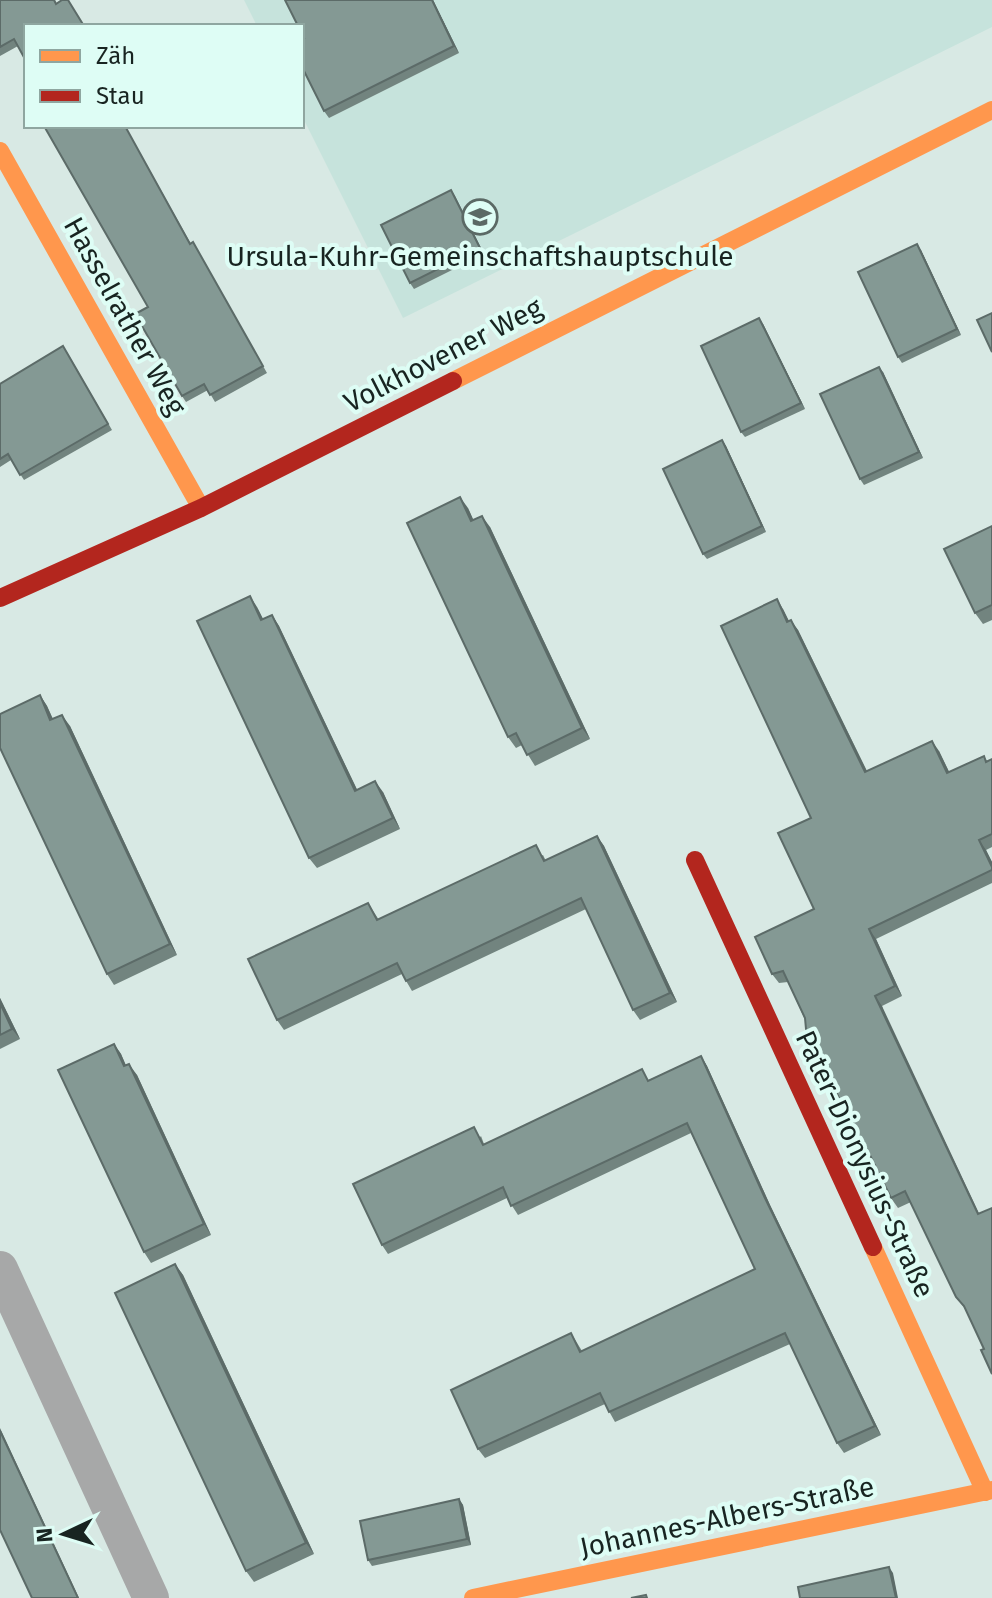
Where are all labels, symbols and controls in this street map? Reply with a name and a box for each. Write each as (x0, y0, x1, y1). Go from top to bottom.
legend (24, 24, 304, 128)
text: Zäh (96, 42, 135, 70)
text: Stau (96, 82, 145, 110)
school or university icon: Ursula-Kuhr-Gemeinschaftshauptschule (461, 198, 499, 236)
street label: Hasselrather Weg (57, 211, 193, 421)
place label: Ursula-Kuhr-Gemeinschaftshauptschule (226, 240, 734, 273)
street label: Volkhovener Weg (338, 291, 548, 419)
street label: Pater-Dionysius-Straße (789, 1025, 941, 1303)
street label: Johannes-Albers-Straße (577, 1470, 877, 1564)
north arrow (24, 1494, 104, 1574)
text: N (31, 1527, 59, 1544)

